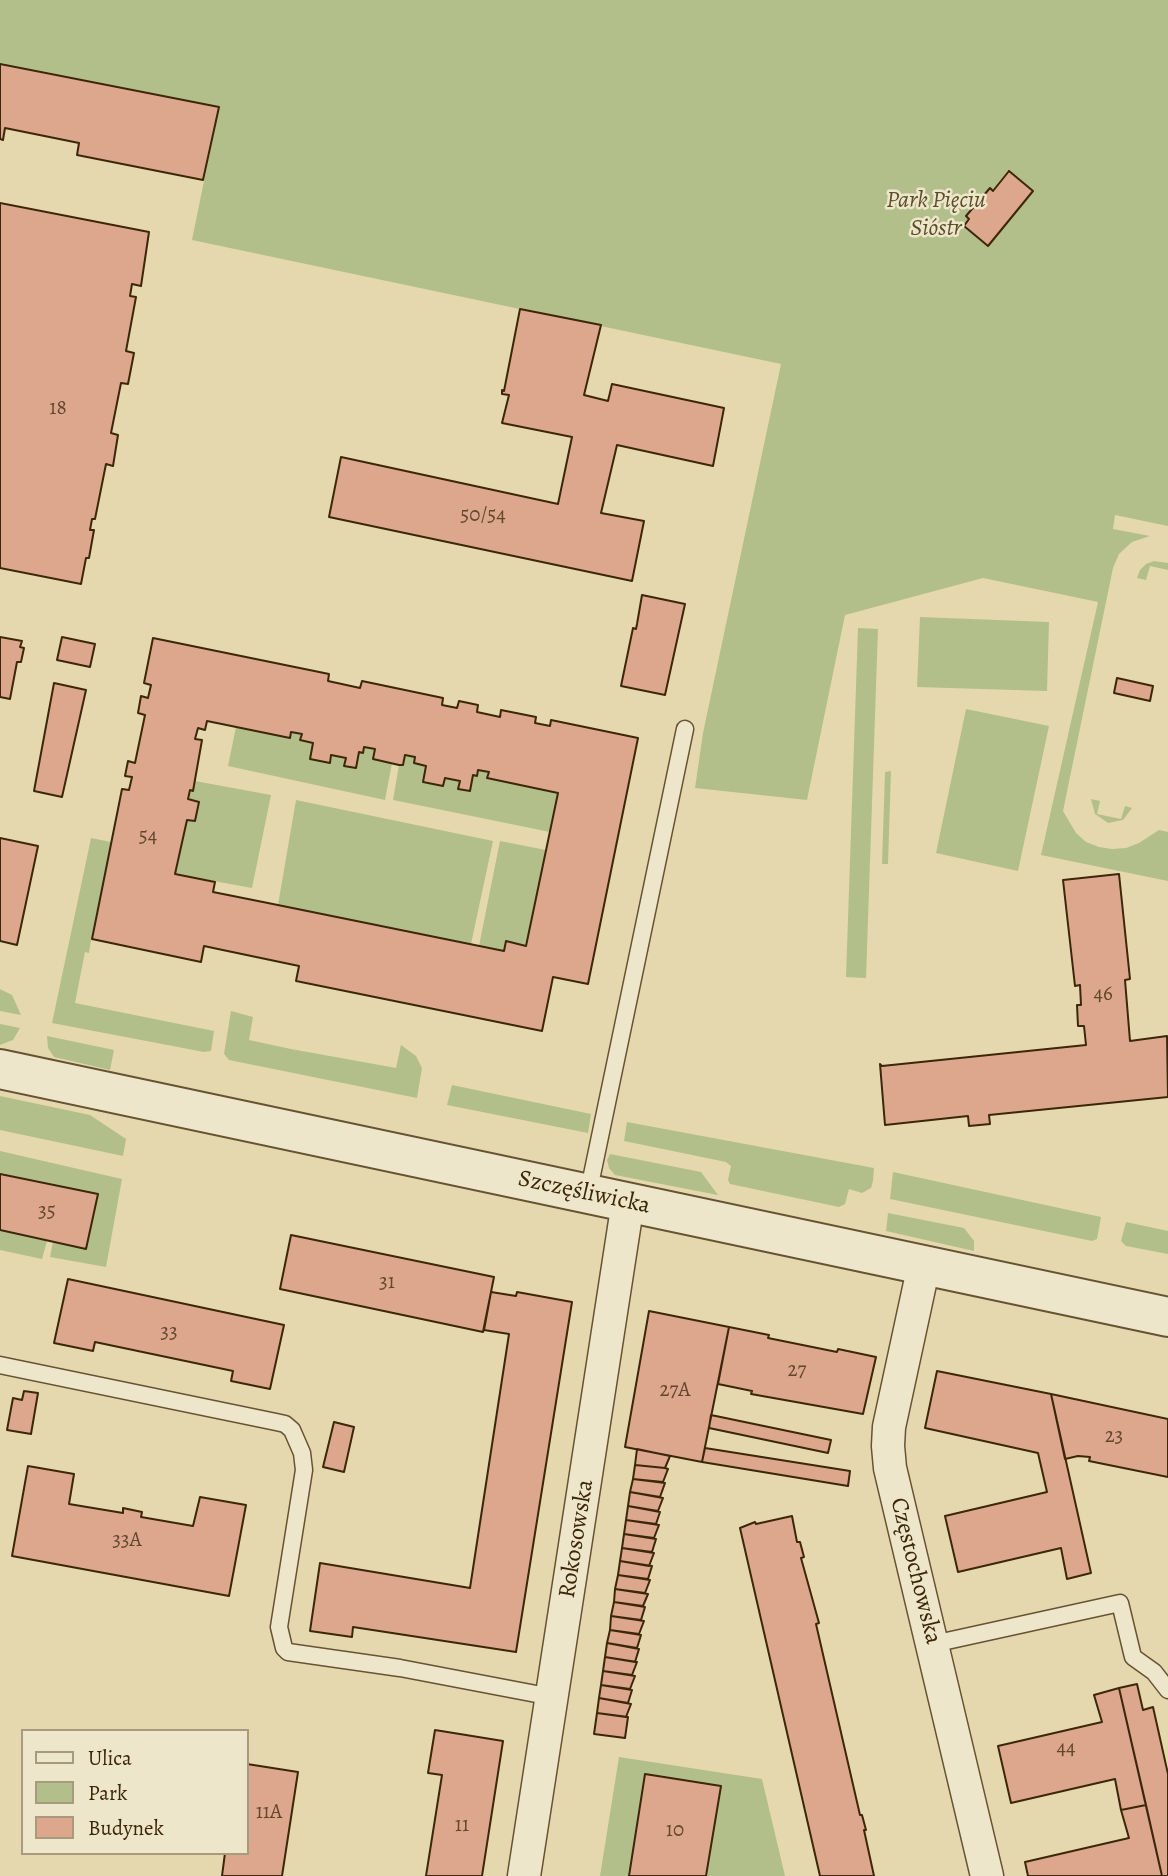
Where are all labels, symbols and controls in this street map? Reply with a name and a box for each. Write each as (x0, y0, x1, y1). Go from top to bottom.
park label: Park Pięciu Sióstr (886, 187, 986, 243)
house number: 18 (49, 396, 67, 422)
house number: 50/54 (460, 503, 506, 529)
house number: 54 (139, 824, 157, 850)
house number: 46 (1093, 982, 1113, 1008)
street label: Szczęśliwicka (515, 1165, 653, 1221)
house number: 35 (38, 1199, 56, 1225)
house number: 31 (379, 1270, 395, 1296)
house number: 33 (160, 1320, 178, 1346)
house number: 27 (788, 1358, 806, 1384)
house number: 27A (659, 1378, 691, 1404)
house number: 23 (1105, 1424, 1123, 1450)
street label: Rokosowska (553, 1478, 601, 1600)
street label: Częstochowska (883, 1495, 947, 1647)
house number: 33A (112, 1528, 142, 1554)
legend (21, 1729, 248, 1855)
house number: 44 (1056, 1736, 1076, 1762)
text: Ulica (88, 1744, 132, 1772)
text: Park (88, 1779, 127, 1807)
house number: 11A (256, 1800, 282, 1826)
house number: 11 (455, 1813, 469, 1839)
text: Budynek (88, 1814, 164, 1842)
house number: 10 (666, 1818, 684, 1844)

